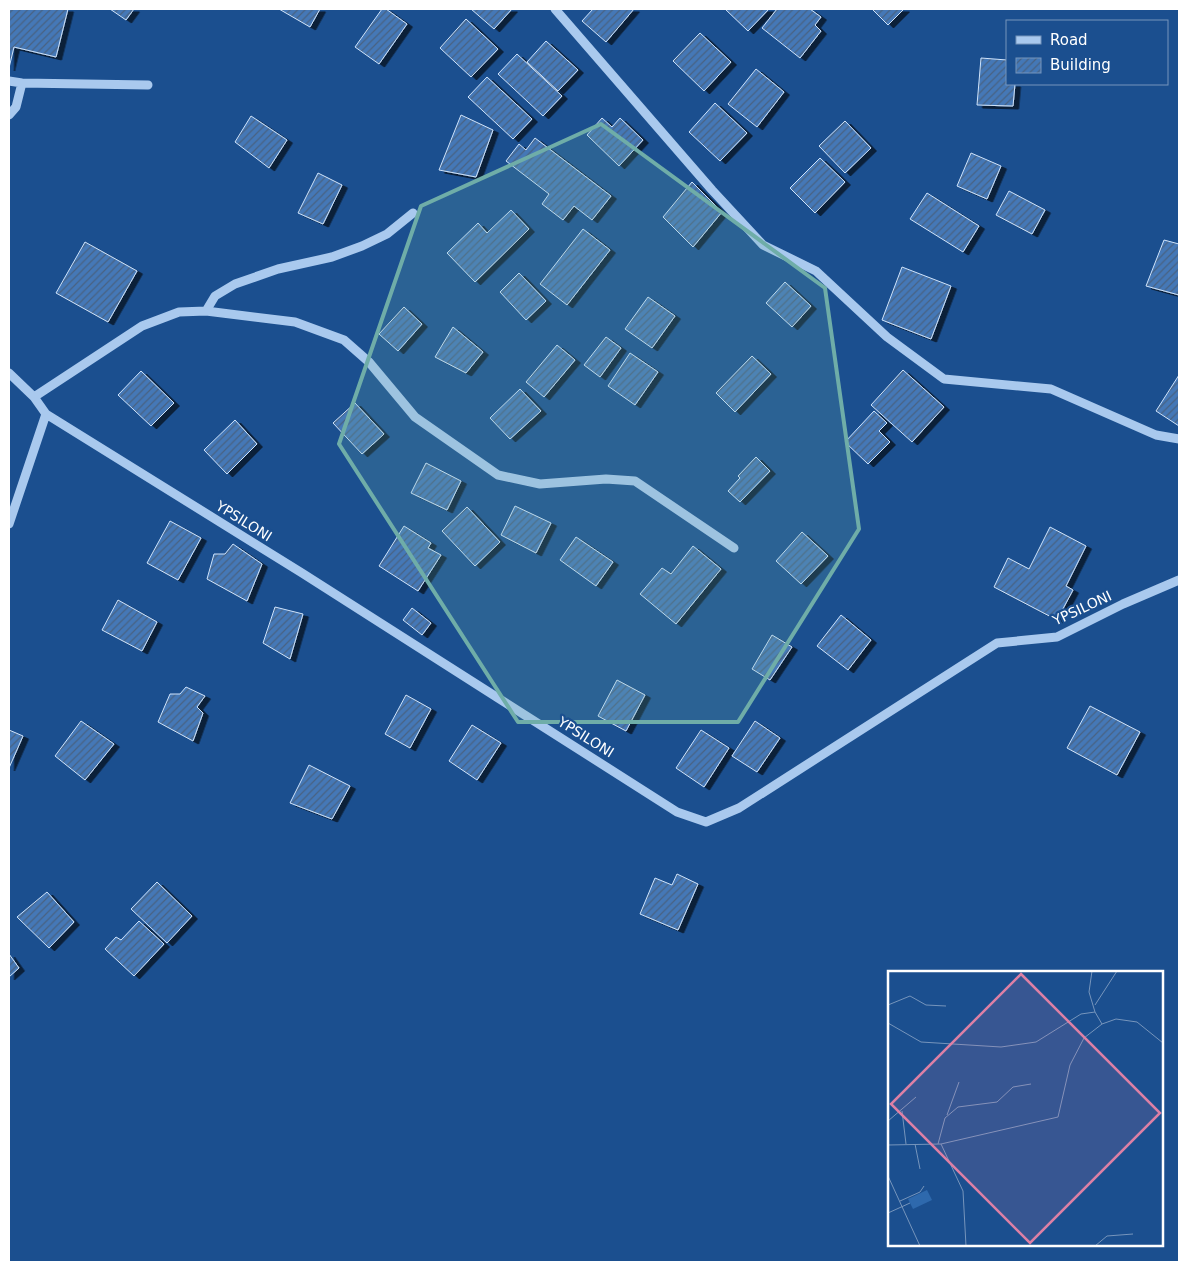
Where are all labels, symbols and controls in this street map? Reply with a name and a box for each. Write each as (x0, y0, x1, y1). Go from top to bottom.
legend (1006, 20, 1168, 85)
text: Road (1050, 31, 1088, 49)
text: Building (1050, 56, 1111, 74)
street label: YPSILONI (212, 497, 275, 544)
street label: YPSILONI (1049, 587, 1114, 629)
street label: YPSILONI (554, 713, 617, 760)
inset map (888, 971, 1163, 1246)

